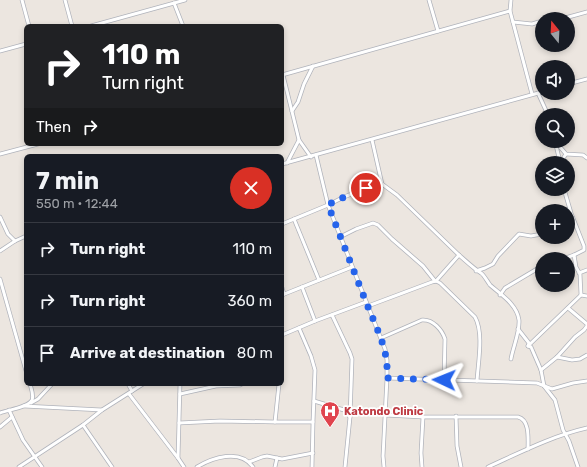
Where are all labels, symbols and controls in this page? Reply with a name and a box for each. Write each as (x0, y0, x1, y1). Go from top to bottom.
north arrow (535, 12, 575, 52)
map controls (535, 12, 575, 292)
text: 110 m (102, 38, 180, 71)
icon: right (36, 40, 88, 92)
button: sound (535, 60, 575, 100)
text: Turn right (102, 72, 184, 94)
button: search (535, 108, 575, 148)
icon: right (79, 116, 101, 138)
text: Then (36, 118, 71, 136)
button: layers (535, 156, 575, 196)
text: 7 min (36, 167, 99, 195)
button: close (230, 167, 272, 209)
pin (349, 171, 383, 205)
icon: arrive (355, 177, 377, 199)
text: 550 m · 12:44 (36, 196, 118, 211)
button: + (535, 204, 575, 244)
icon: right (36, 238, 58, 260)
text: Turn right (70, 240, 145, 258)
text: 110 m (233, 240, 272, 258)
button: − (535, 252, 575, 292)
icon: right (36, 290, 58, 312)
text: Turn right (70, 292, 145, 310)
text: 360 m (227, 292, 272, 310)
icon: arrive (36, 342, 58, 364)
text: Arrive at destination (70, 344, 225, 362)
text: 80 m (237, 344, 273, 362)
position arrow (423, 359, 465, 401)
hospital icon: Katondo Clinic (319, 400, 341, 428)
place label: Katondo Clinic (344, 405, 424, 418)

